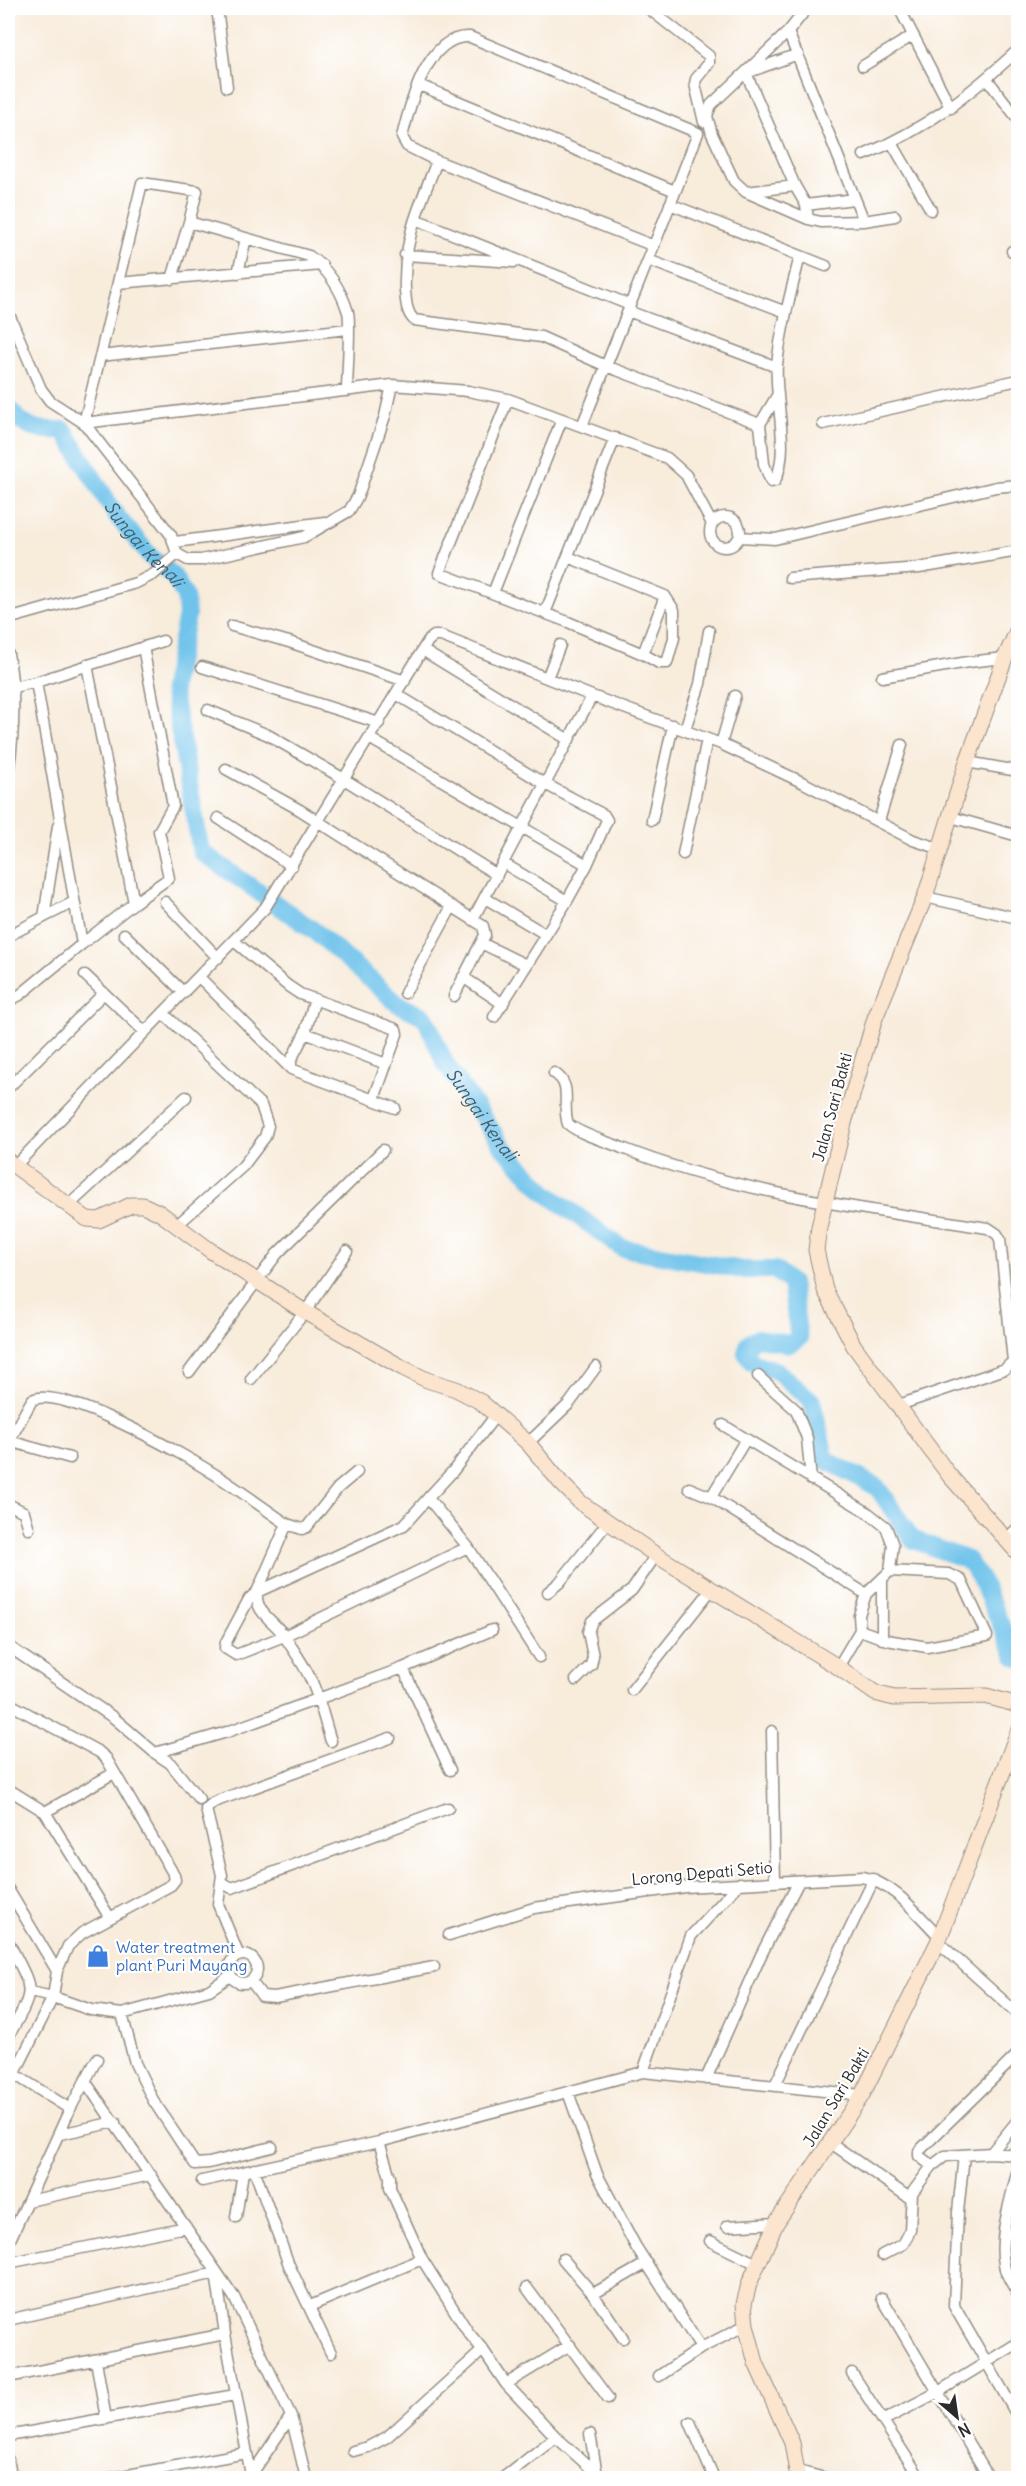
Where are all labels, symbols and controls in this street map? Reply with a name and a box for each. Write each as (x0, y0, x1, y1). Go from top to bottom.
water label: Sungai Kenali (99, 496, 190, 592)
street label: Jalan Sari Bakti (808, 1050, 856, 1164)
water label: Sungai Kenali (441, 1064, 524, 1167)
street label: Lorong Depati Setio (631, 1857, 773, 1889)
place label: Water treatment plant Puri Mayang (116, 1937, 247, 1975)
shop icon: Water treatment plant Puri Mayang (85, 1943, 111, 1969)
street label: Jalan Sari Bakti (799, 2044, 873, 2150)
north arrow (927, 2387, 987, 2447)
text: N (955, 2419, 974, 2442)

